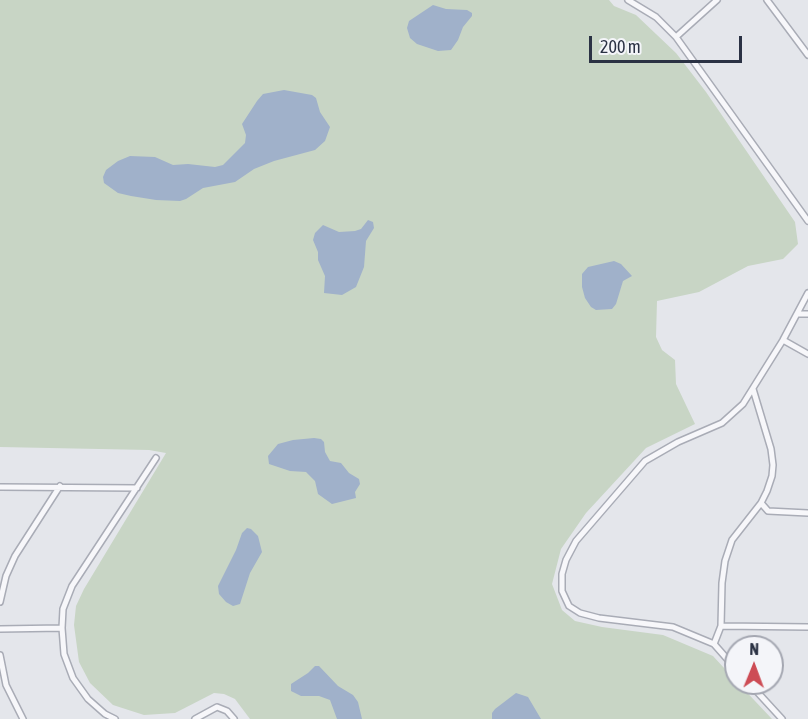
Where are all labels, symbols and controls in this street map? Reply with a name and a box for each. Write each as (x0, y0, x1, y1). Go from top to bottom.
scale bar (592, 24, 745, 62)
text: 200 m (600, 36, 641, 57)
north arrow (724, 635, 784, 695)
text: N (749, 640, 759, 658)

